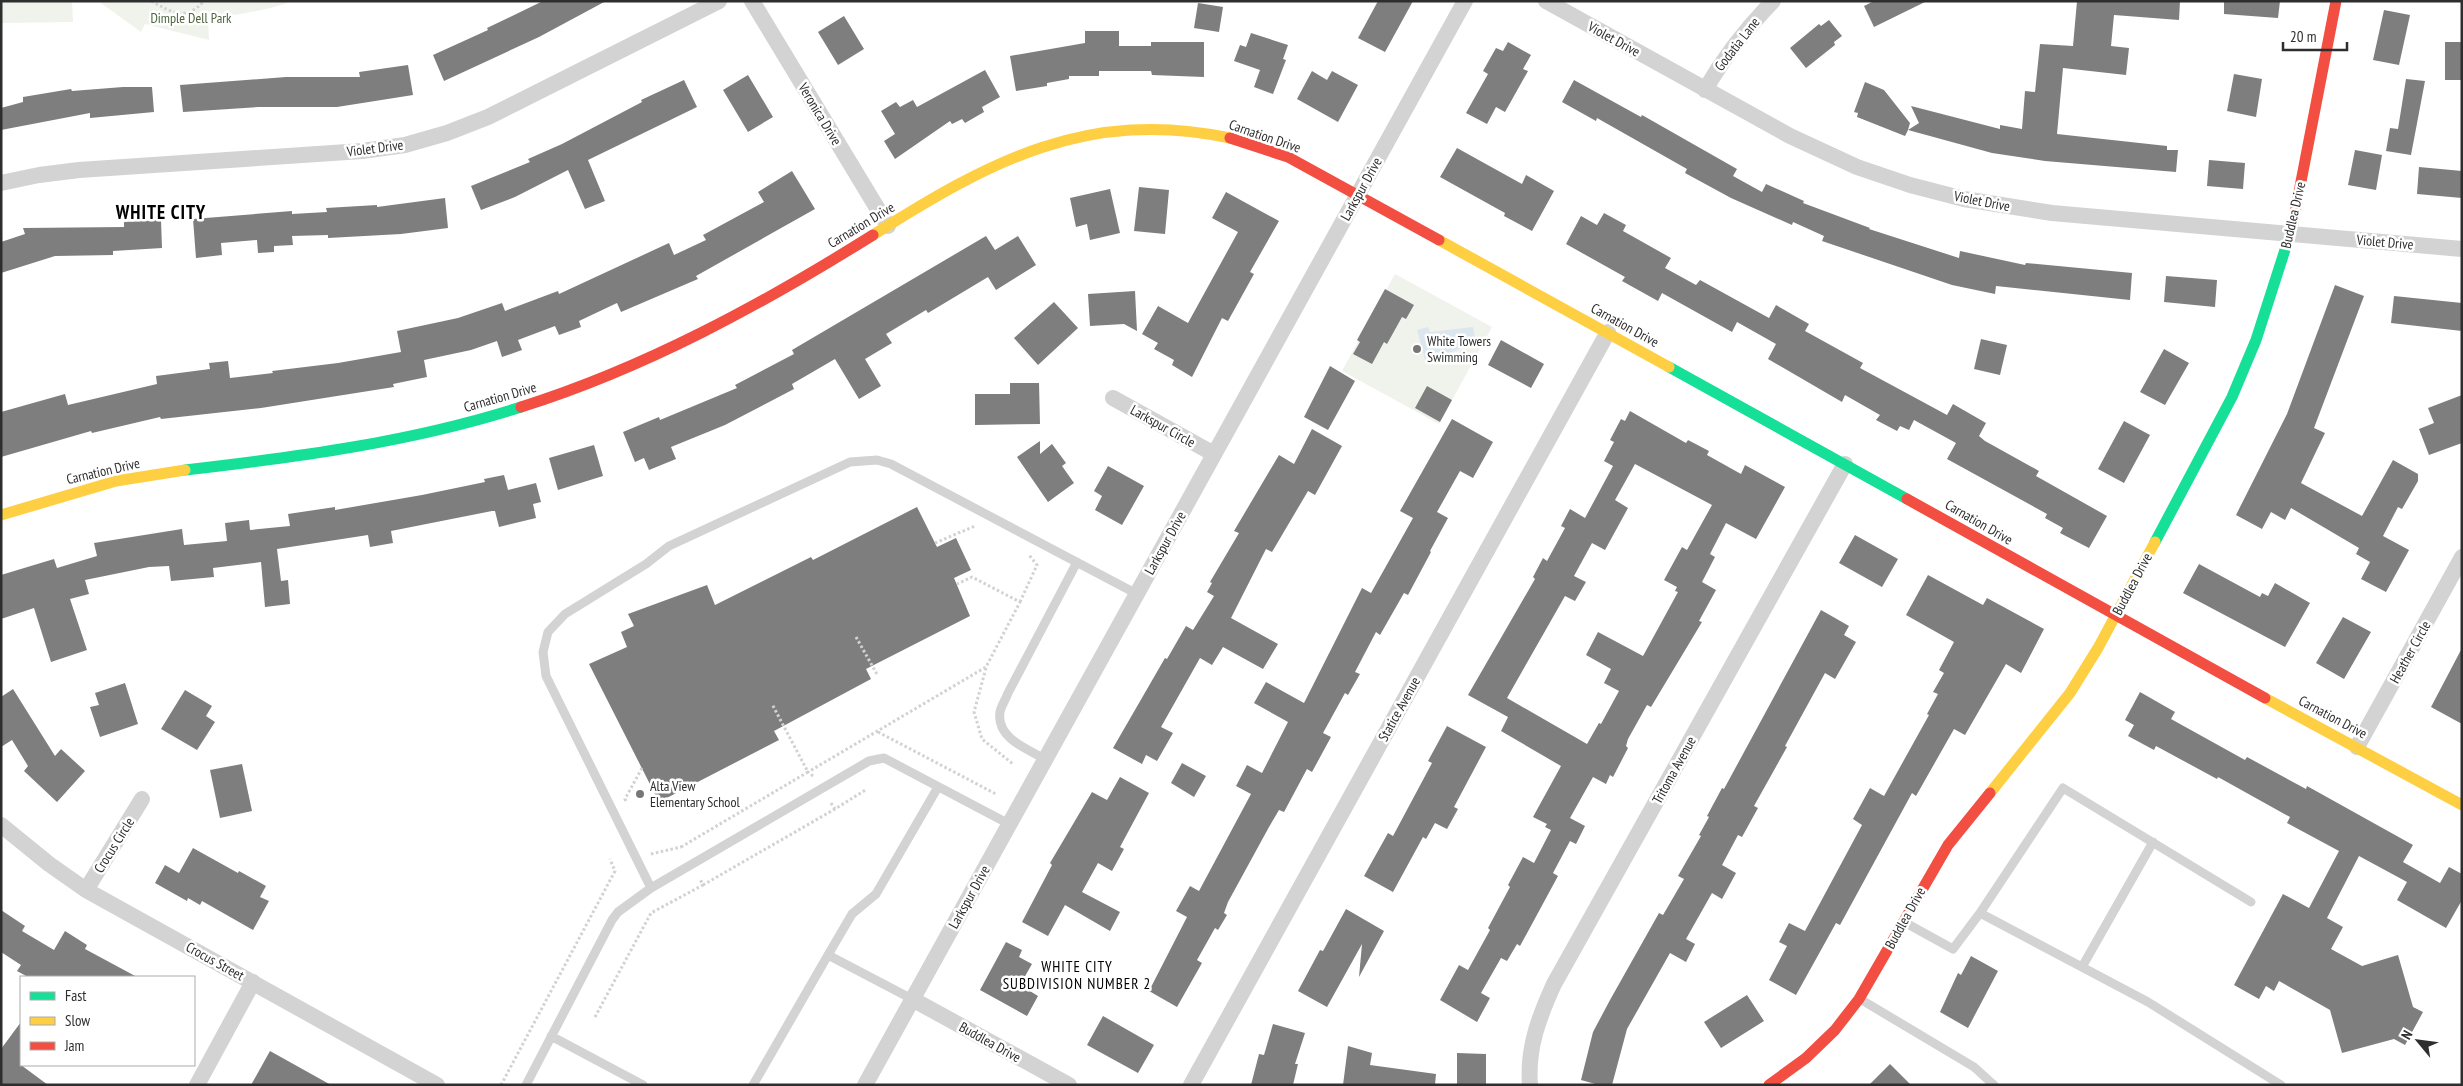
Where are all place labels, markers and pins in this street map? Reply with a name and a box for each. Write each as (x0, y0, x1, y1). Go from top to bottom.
place label: White Towers Swimming (1427, 332, 1491, 366)
marker: White Towers Swimming (1411, 343, 1423, 355)
place label: Alta View Elementary School (650, 777, 740, 811)
marker: Alta View Elementary School (634, 788, 646, 800)

